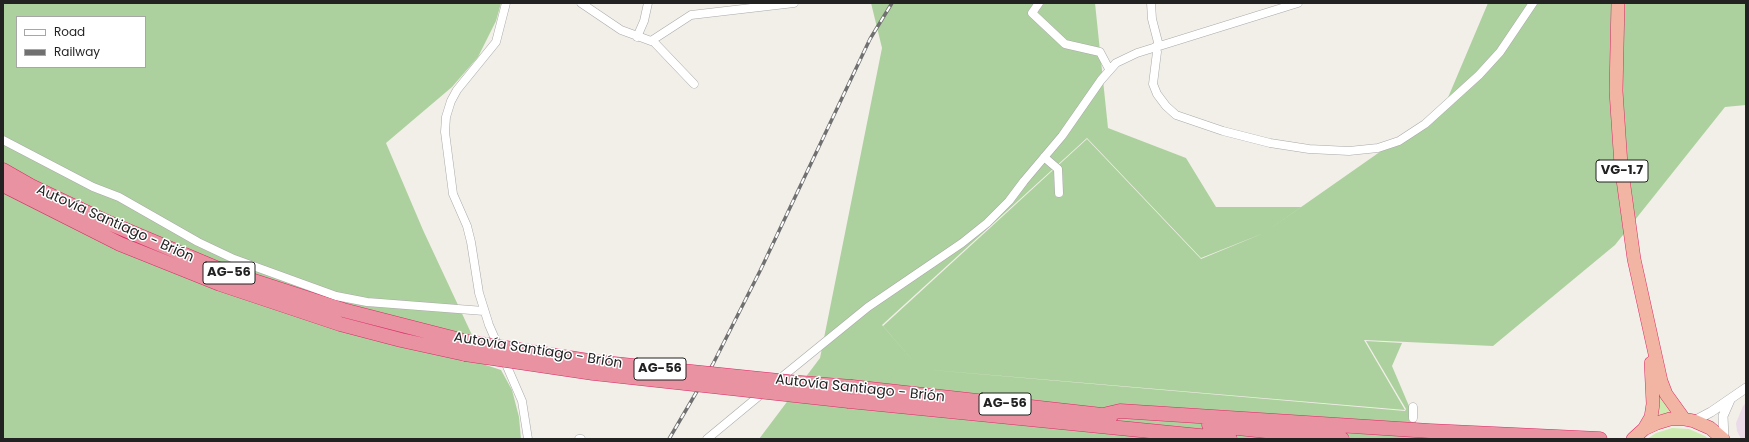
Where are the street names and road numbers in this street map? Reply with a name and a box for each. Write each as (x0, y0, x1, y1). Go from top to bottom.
road number: VG-1.7 (1596, 160, 1648, 182)
street label: Autovía Santiago - Brión (34, 182, 196, 266)
road number: AG-56 (203, 262, 255, 284)
street label: Autovía Santiago - Brión (453, 329, 623, 373)
road number: AG-56 (634, 358, 686, 380)
street label: Autovía Santiago - Brión (774, 372, 946, 406)
road number: AG-56 (979, 393, 1031, 415)

